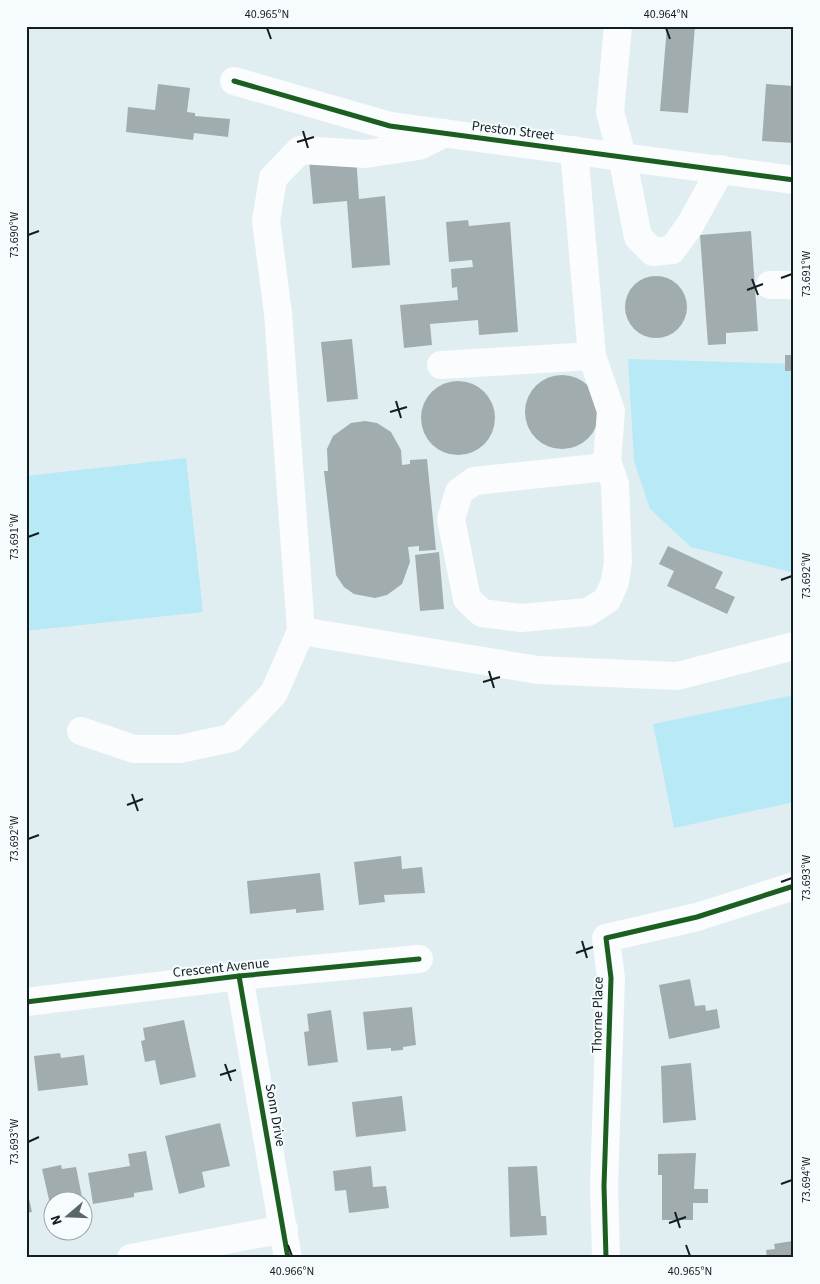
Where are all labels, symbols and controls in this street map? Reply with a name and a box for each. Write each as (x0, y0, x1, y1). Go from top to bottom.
text: 40.965°N (245, 6, 289, 23)
text: 40.964°N (644, 6, 688, 23)
street label: Preston Street (471, 116, 555, 146)
text: 73.690°W (6, 211, 23, 258)
text: 73.691°W (798, 250, 815, 297)
text: 73.691°W (6, 513, 23, 560)
text: 73.692°W (798, 552, 815, 599)
text: 73.692°W (6, 815, 23, 862)
text: 73.693°W (798, 854, 815, 901)
street label: Crescent Avenue (172, 953, 270, 983)
street label: Thorne Place (587, 977, 609, 1053)
street label: Sonn Drive (260, 1082, 290, 1148)
text: 73.693°W (6, 1118, 23, 1165)
text: 73.694°W (798, 1156, 815, 1203)
north arrow (42, 1192, 92, 1242)
text: N (46, 1212, 68, 1228)
text: 40.966°N (270, 1263, 314, 1280)
text: 40.965°N (668, 1263, 712, 1280)

